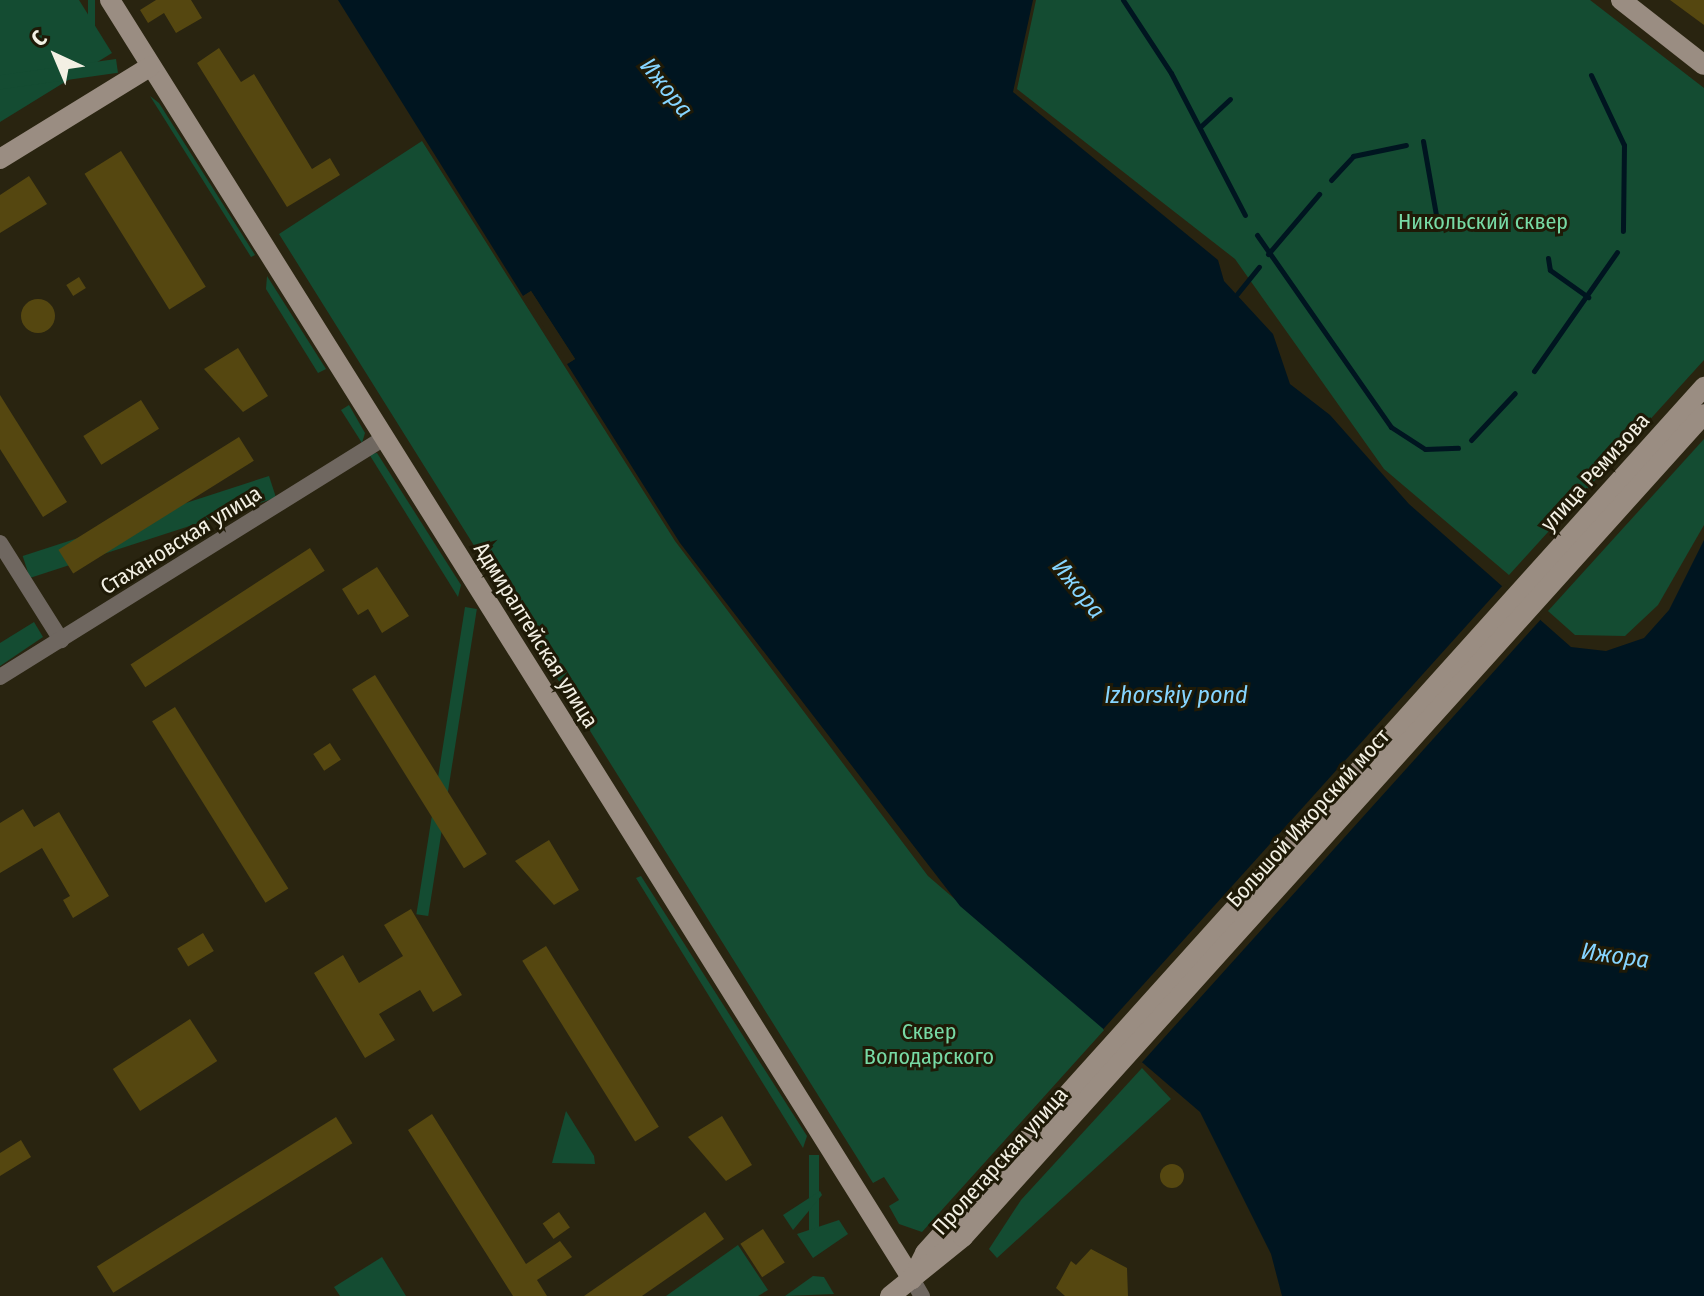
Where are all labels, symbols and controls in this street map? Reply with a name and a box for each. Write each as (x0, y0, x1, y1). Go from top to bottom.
north arrow (16, 16, 96, 96)
text: С (25, 25, 53, 52)
water label: Ижора (633, 52, 699, 124)
park label: Никольский сквер (1398, 209, 1568, 235)
street label: улица Ремизова (1535, 407, 1655, 537)
street label: Стахановская улица (96, 480, 266, 600)
street label: Адмиралтейская улица (468, 537, 604, 733)
water label: Ижора (1045, 553, 1111, 625)
water label: Izhorskiy pond (1104, 682, 1248, 710)
street label: Большой Ижорский мост (1221, 723, 1395, 913)
water label: Ижора (1579, 937, 1651, 975)
park label: Сквер Володарского (864, 1018, 994, 1070)
street label: Пролетарская улица (927, 1082, 1073, 1240)

